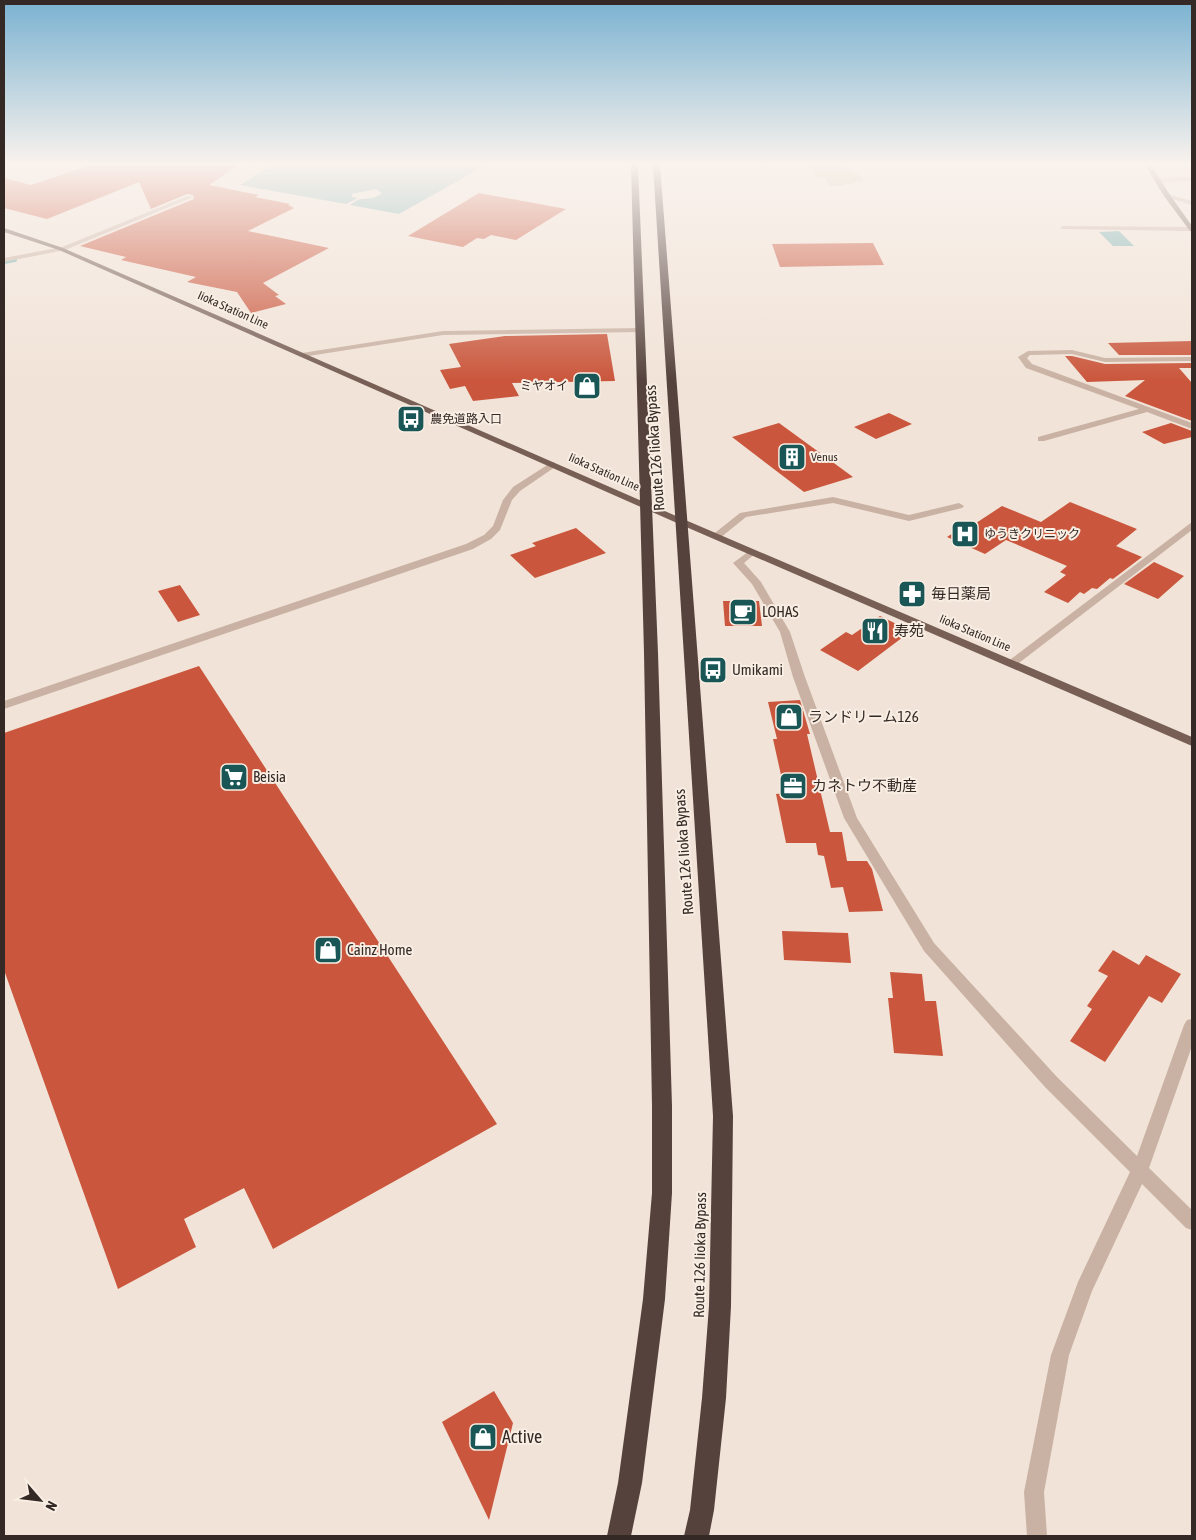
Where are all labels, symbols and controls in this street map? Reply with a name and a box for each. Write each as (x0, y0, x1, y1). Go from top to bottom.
street label: Iioka Station Line (195, 288, 271, 332)
shop icon: ミヤオイ (572, 371, 602, 401)
place label: ミヤオイ (520, 379, 568, 393)
street label: Route 126 Iioka Bypass (642, 385, 667, 511)
bus stop icon: 農免道路入口 (396, 404, 426, 434)
place label: 農免道路入口 (430, 412, 502, 426)
building icon: Venus (777, 442, 807, 472)
street label: Iioka Station Line (566, 450, 642, 494)
place label: Venus (811, 450, 838, 464)
hospital icon: ゆうきクリニック (950, 519, 980, 549)
place label: ゆうきクリニック (984, 527, 1080, 541)
pharmacy icon: 毎日薬局 (897, 579, 927, 609)
place label: 毎日薬局 (931, 585, 991, 602)
cafe icon: LOHAS (728, 597, 758, 627)
place label: LOHAS (762, 603, 799, 620)
street label: Iioka Station Line (937, 612, 1013, 654)
restaurant icon: 寿苑 (860, 616, 890, 646)
place label: 寿苑 (894, 622, 924, 639)
bus stop icon: Umikami (698, 655, 728, 685)
place label: Umikami (732, 661, 783, 678)
shop icon: ランドリーム126 (774, 702, 804, 732)
place label: ランドリーム126 (808, 708, 919, 725)
supermarket icon: Beisia (219, 762, 249, 792)
place label: Beisia (253, 768, 286, 785)
office icon: カネトウ不動産 (778, 771, 808, 801)
place label: カネトウ不動産 (812, 777, 917, 794)
street label: Route 126 Iioka Bypass (671, 789, 696, 915)
shop icon: Cainz Home (313, 935, 343, 965)
place label: Cainz Home (347, 941, 412, 958)
street label: Route 126 Iioka Bypass (690, 1192, 709, 1318)
shop icon: Active (468, 1422, 498, 1452)
place label: Active (502, 1426, 542, 1447)
north arrow (15, 1475, 65, 1525)
text: N (42, 1499, 60, 1514)

